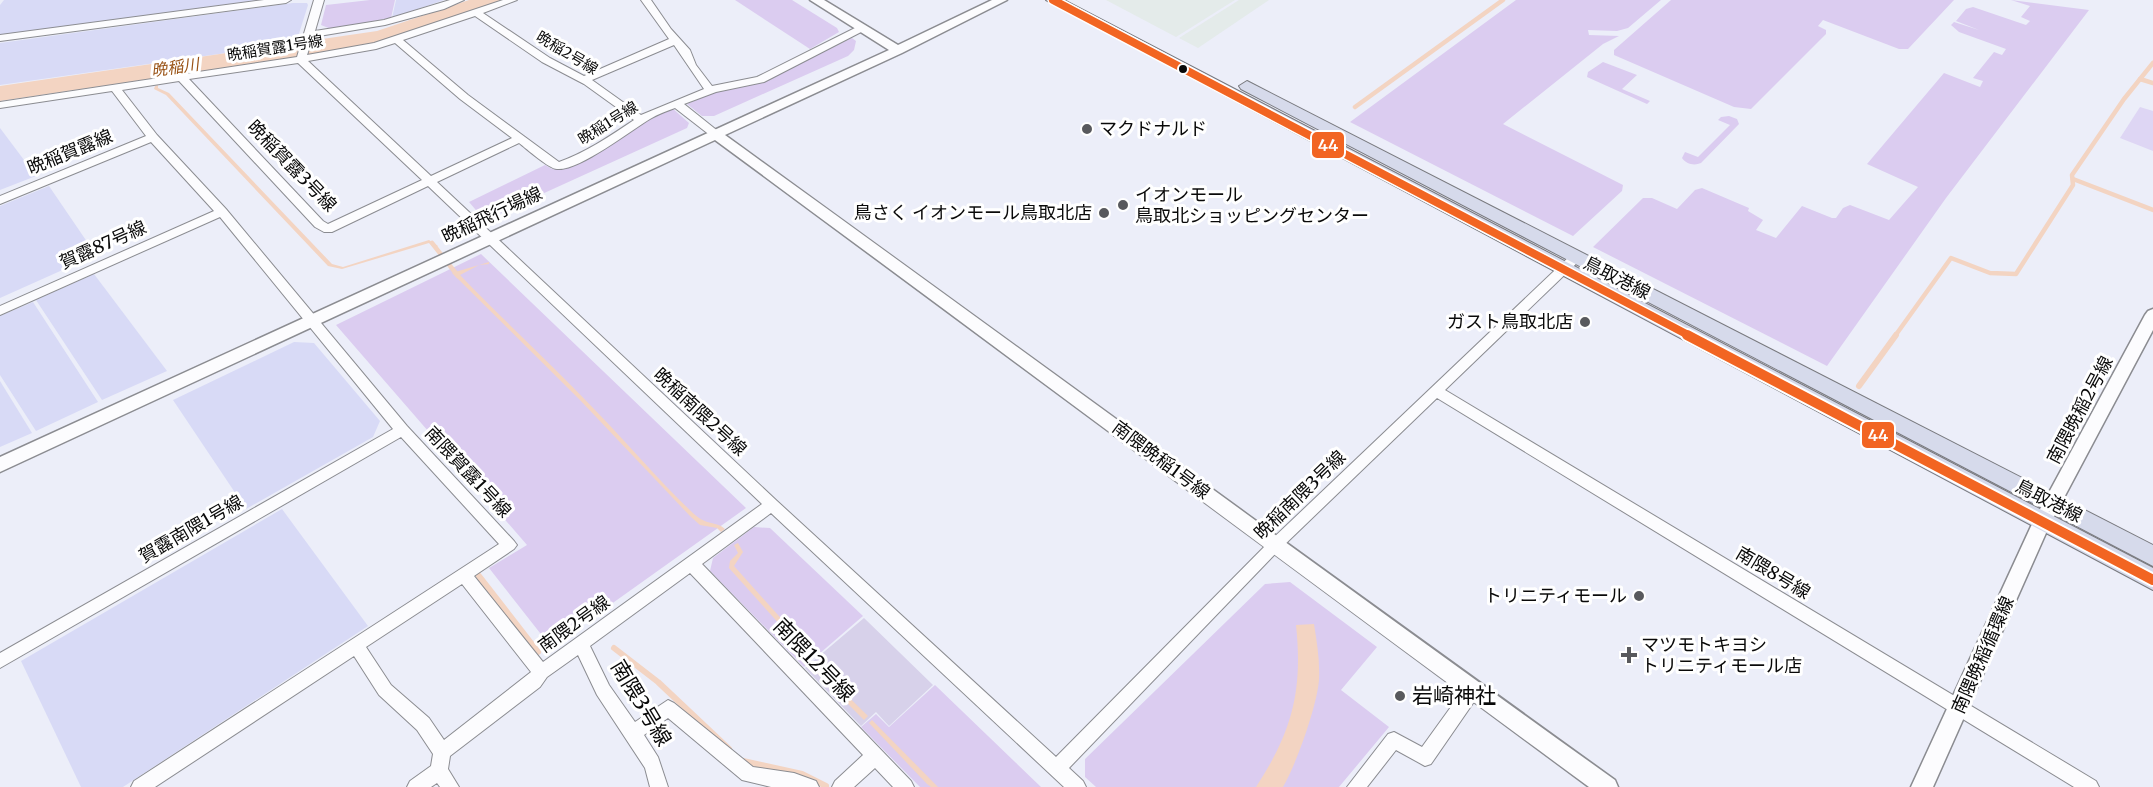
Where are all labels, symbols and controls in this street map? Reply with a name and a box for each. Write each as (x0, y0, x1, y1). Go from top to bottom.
street label: 晩稲2号線 (533, 27, 602, 78)
street label: 晩稲賀露1号線 (226, 31, 324, 64)
water label: 晩稲川 (150, 53, 202, 80)
unlabelled marker (1177, 63, 1189, 75)
street label: 晩稲1号線 (574, 97, 641, 148)
street label: 晩稲賀露3号線 (243, 115, 342, 216)
place label: マクドナルド (1099, 117, 1207, 140)
marker: マクドナルド (1080, 122, 1094, 136)
street label: 晩稲賀露線 (24, 124, 116, 179)
line badge: 44 (1311, 131, 1345, 159)
text: 44 (1318, 135, 1338, 155)
street label: 晩稲飛行場線 (438, 181, 546, 248)
place label: イオンモール 鳥取北ショッピングセンター (1135, 183, 1369, 227)
marker: イオンモール 鳥取北ショッピングセンター (1116, 198, 1130, 212)
place label: 鳥さく イオンモール鳥取北店 (854, 201, 1092, 224)
marker: 鳥さく イオンモール鳥取北店 (1097, 206, 1111, 220)
street label: 賀露87号線 (56, 215, 150, 274)
street label: 鳥取港線 (1580, 251, 1655, 304)
place label: ガスト鳥取北店 (1447, 310, 1573, 333)
marker: ガスト鳥取北店 (1578, 315, 1592, 329)
street label: 南隈晩稲2号線 (2042, 352, 2118, 468)
street label: 晩稲南隈2号線 (649, 363, 752, 461)
street label: 南隈晩稲1号線 (1108, 415, 1215, 504)
street label: 南隈賀露1号線 (420, 421, 516, 522)
line badge: 44 (1861, 421, 1895, 449)
text: 44 (1868, 425, 1888, 445)
street label: 晩稲南隈3号線 (1249, 445, 1350, 544)
street label: 鳥取港線 (2012, 474, 2087, 527)
street label: 賀露南隈1号線 (135, 490, 247, 568)
street label: 南隈8号線 (1732, 541, 1815, 604)
place label: トリニティモール (1484, 584, 1627, 607)
marker: トリニティモール (1632, 589, 1646, 603)
street label: 南隈2号線 (533, 590, 614, 657)
street label: 南隈晩稲循環線 (1946, 593, 2019, 717)
street label: 南隈12号線 (768, 612, 861, 707)
place label: マツモトキヨシ トリニティモール店 (1641, 633, 1802, 677)
marker: マツモトキヨシ トリニティモール店 (1622, 648, 1636, 662)
street label: 南隈3号線 (605, 655, 678, 751)
place label: 岩崎神社 (1412, 682, 1496, 709)
marker: 岩崎神社 (1393, 689, 1407, 703)

